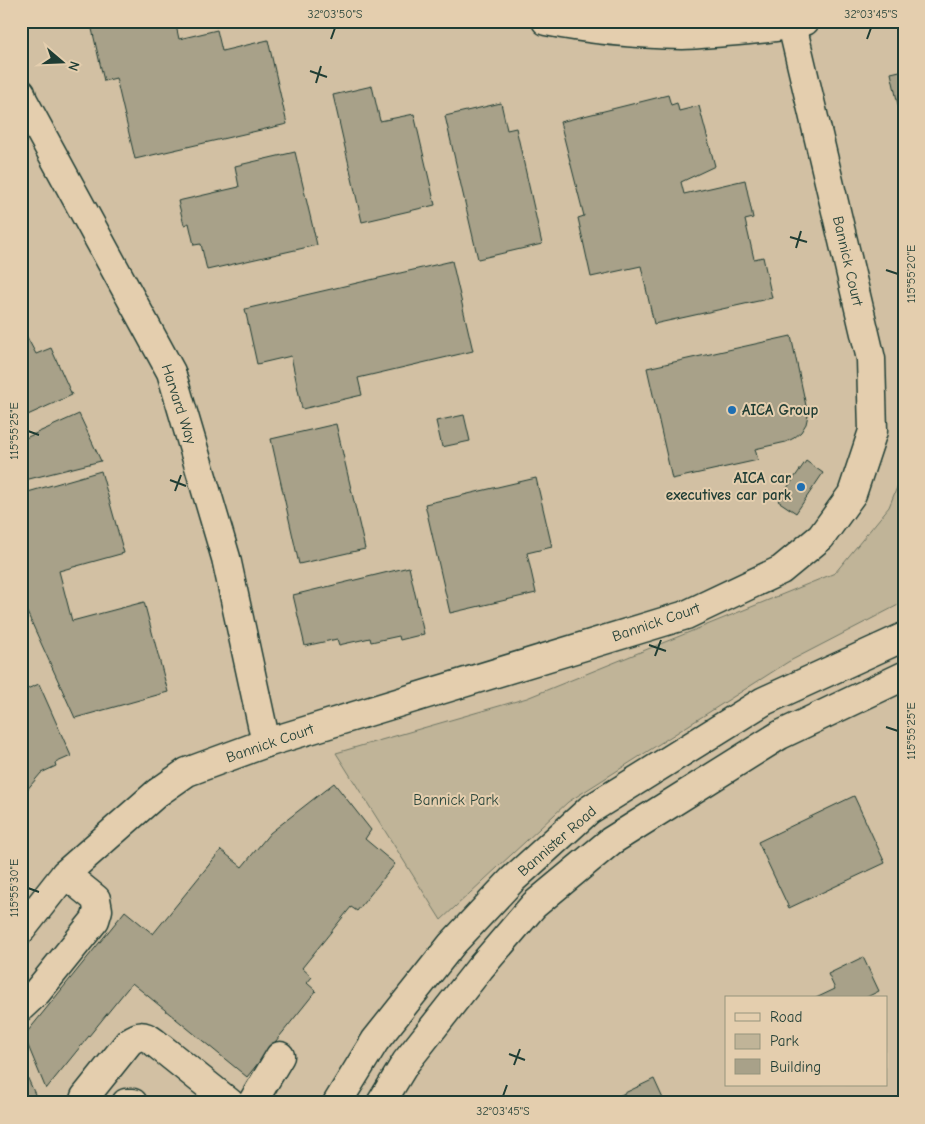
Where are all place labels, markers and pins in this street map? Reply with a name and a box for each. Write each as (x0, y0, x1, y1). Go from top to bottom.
place label: AICA Group (742, 401, 819, 419)
marker: AICA Group (726, 404, 738, 416)
place label: AICA car executives car park (666, 469, 792, 504)
marker: AICA car executives car park (795, 481, 807, 493)

